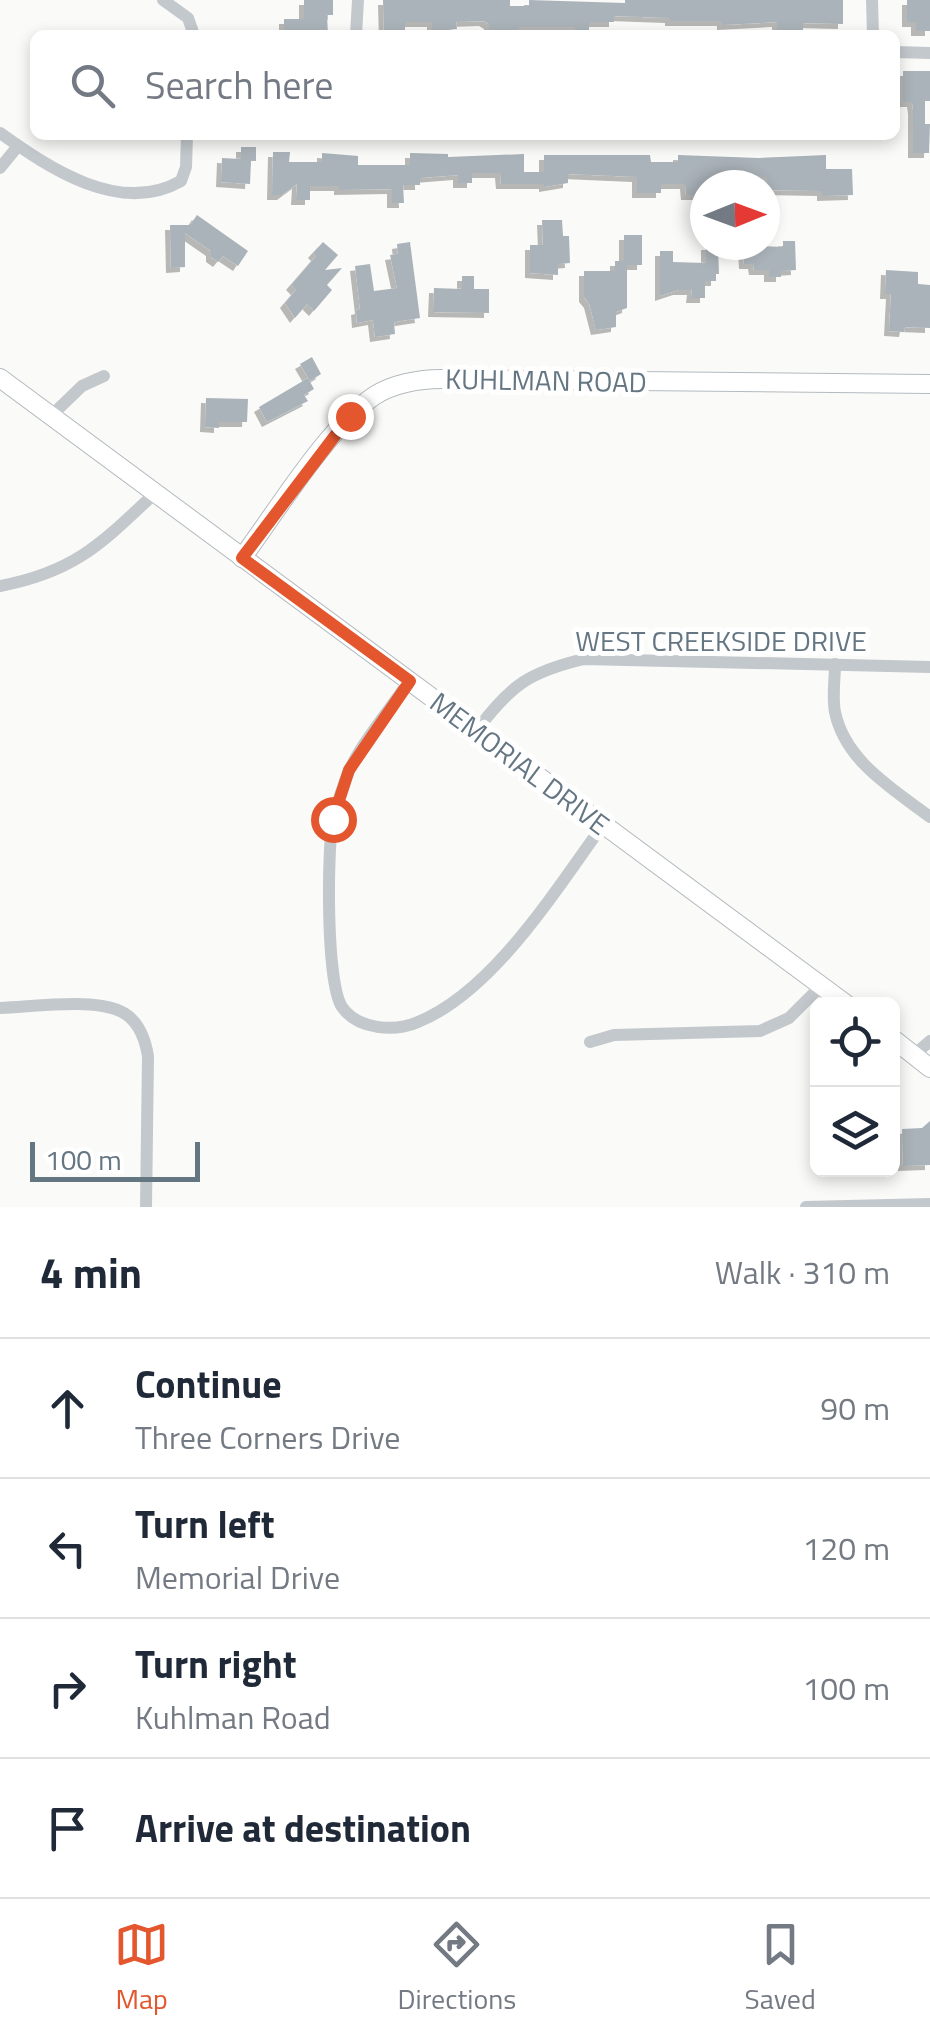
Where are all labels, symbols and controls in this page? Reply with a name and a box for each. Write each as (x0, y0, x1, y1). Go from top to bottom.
search box (30, 30, 900, 140)
text: Search here (145, 56, 333, 114)
icon: search (65, 58, 120, 113)
north arrow (690, 170, 780, 260)
street label: KUHLMAN ROAD (445, 357, 647, 403)
route end (328, 394, 374, 440)
street label: WEST CREEKSIDE DRIVE (575, 619, 867, 662)
street label: MEMORIAL DRIVE (421, 681, 619, 845)
route start (311, 797, 357, 843)
map controls (810, 997, 900, 1177)
button: locate (810, 997, 900, 1087)
button: layers (810, 1087, 900, 1177)
scale bar (30, 1137, 200, 1182)
text: 100 m (45, 1138, 122, 1181)
text: 4 min (40, 1240, 142, 1304)
text: Walk · 310 m (715, 1248, 890, 1296)
text: Continue (135, 1355, 282, 1413)
icon: ahead (40, 1381, 95, 1436)
text: 90 m (820, 1384, 890, 1432)
text: Three Corners Drive (135, 1413, 401, 1461)
text: Turn left (135, 1495, 275, 1553)
icon: left (40, 1521, 95, 1576)
text: 120 m (802, 1524, 890, 1572)
text: Memorial Drive (135, 1553, 340, 1601)
text: Turn right (135, 1635, 297, 1693)
icon: right (40, 1661, 95, 1716)
text: 100 m (802, 1664, 890, 1712)
text: Kuhlman Road (135, 1693, 331, 1741)
text: Arrive at destination (135, 1799, 471, 1857)
icon: arrive (40, 1801, 95, 1856)
tab: Map (114, 1917, 169, 2020)
tab: Directions (397, 1917, 516, 2020)
tab: Saved (745, 1917, 816, 2020)

